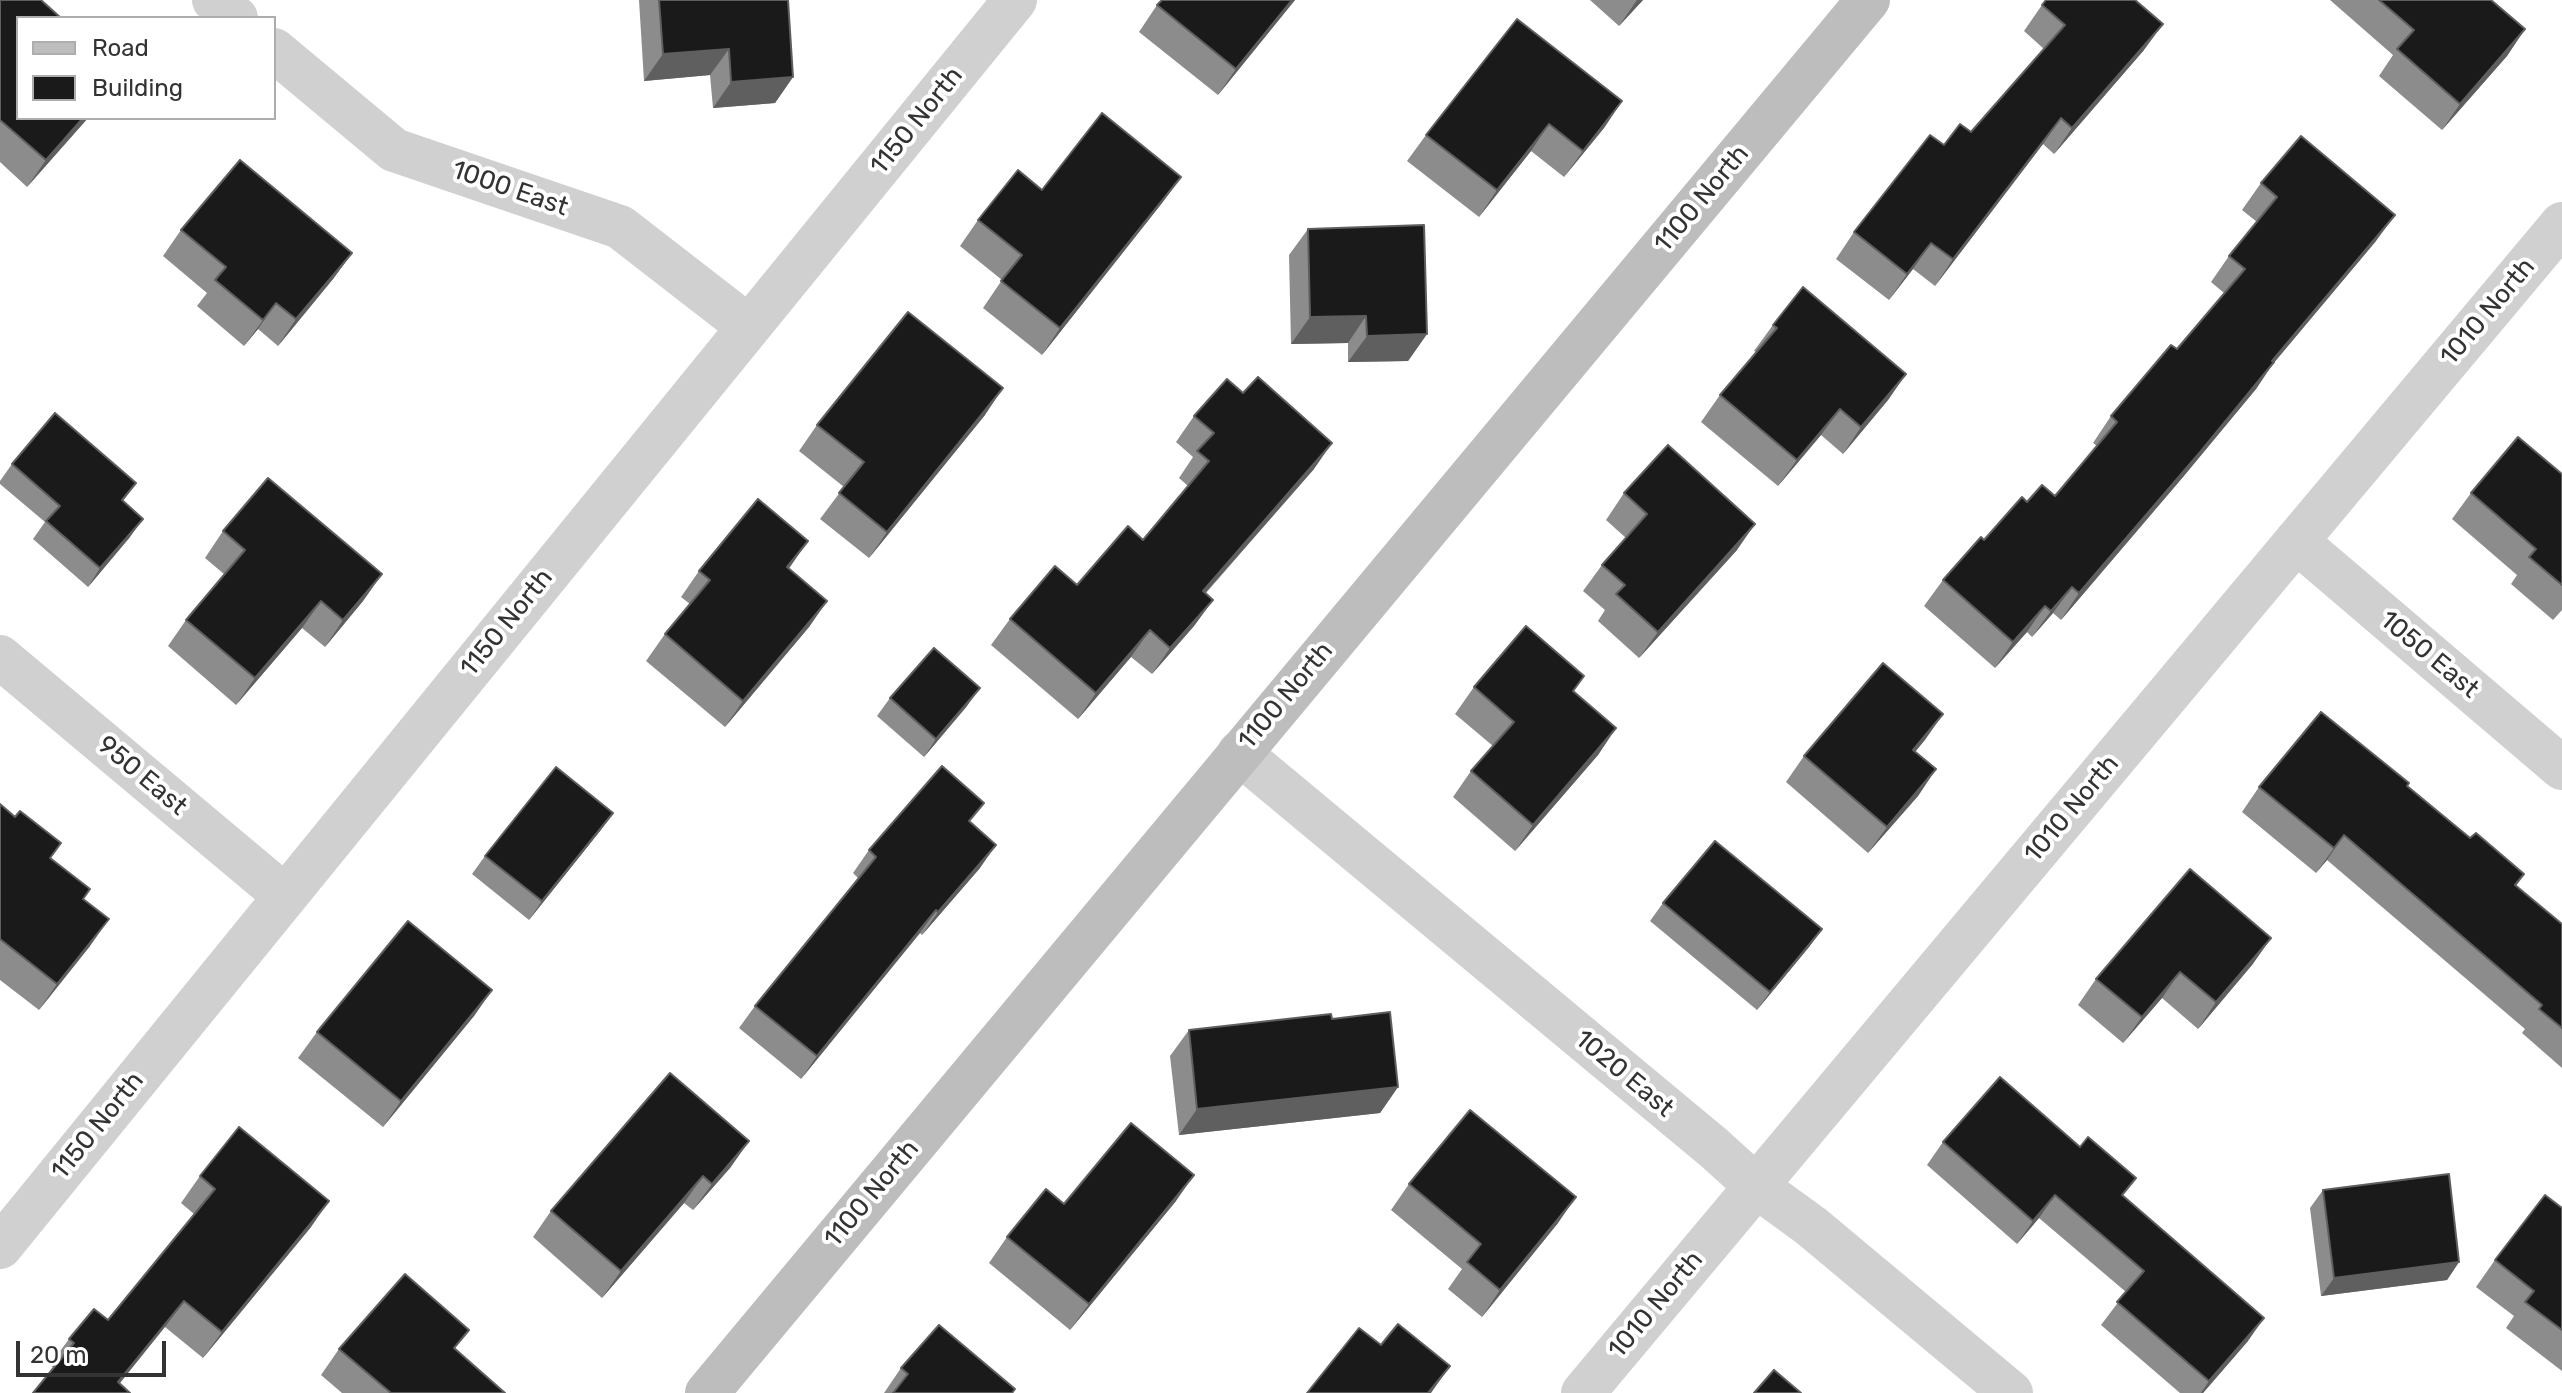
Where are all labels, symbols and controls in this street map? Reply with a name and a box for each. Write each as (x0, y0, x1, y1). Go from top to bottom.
legend (16, 16, 276, 120)
text: Road (92, 34, 149, 62)
street label: 1150 North (864, 61, 970, 181)
text: Building (92, 74, 183, 102)
street label: 1100 North (1648, 139, 1756, 259)
street label: 1000 East (448, 155, 572, 223)
street label: 1010 North (2434, 252, 2542, 372)
street label: 1150 North (454, 563, 560, 683)
street label: 1050 East (2373, 605, 2485, 705)
street label: 1100 North (1232, 636, 1340, 756)
street label: 950 East (91, 730, 193, 822)
street label: 1010 North (2018, 749, 2126, 869)
street label: 1020 East (1568, 1024, 1680, 1124)
street label: 1150 North (45, 1066, 151, 1186)
street label: 1100 North (818, 1134, 926, 1254)
street label: 1010 North (1602, 1245, 1710, 1365)
scale bar (20, 1325, 170, 1375)
text: 20 m (30, 1341, 87, 1369)

